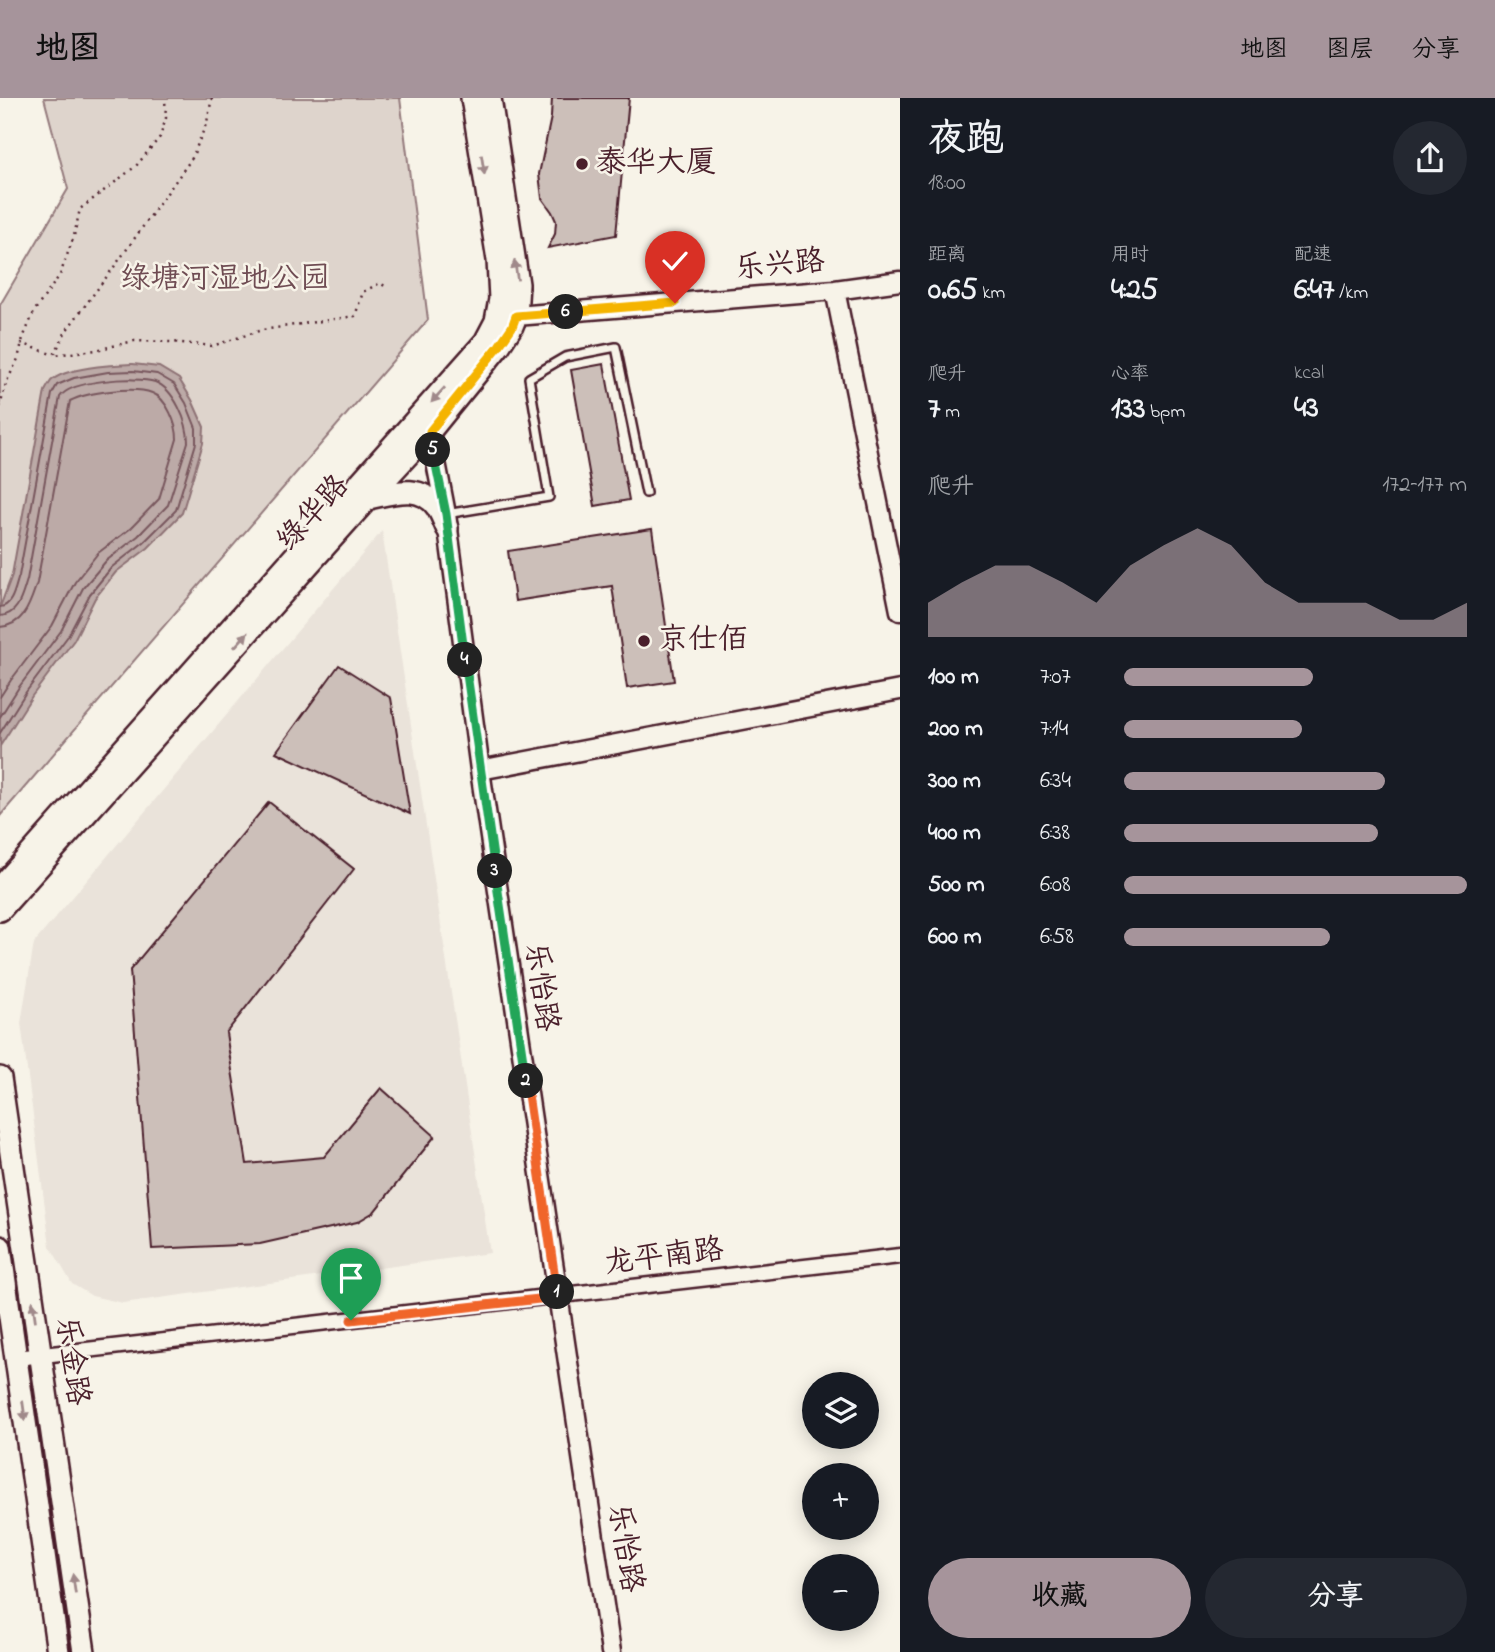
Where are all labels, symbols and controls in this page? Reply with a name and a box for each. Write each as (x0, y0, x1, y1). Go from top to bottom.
text: 地图 (35, 26, 101, 74)
text: 地图 (1240, 33, 1288, 68)
text: 图层 (1326, 33, 1374, 68)
text: 分享 (1412, 33, 1460, 68)
text: 夜跑 (928, 113, 1004, 169)
button: share (1393, 121, 1467, 195)
place label: 泰华大厦 (596, 142, 716, 186)
one-way arrow (478, 154, 489, 176)
marker: 泰华大厦 (574, 156, 590, 172)
text: 18:00 (928, 167, 966, 200)
pin (645, 231, 705, 303)
street label: 乐兴路 (733, 240, 827, 292)
icon: check (656, 242, 694, 280)
text: 距离 (928, 242, 966, 269)
text: 用时 (1111, 242, 1149, 269)
text: 配速 (1294, 242, 1332, 269)
park label: 绿塘河湿地公园 (120, 258, 330, 302)
one-way arrow (510, 259, 521, 281)
text: 0.65 (928, 269, 977, 313)
text: 4:25 (1111, 269, 1158, 313)
text: 6:47 (1294, 269, 1334, 313)
text: km (977, 280, 1005, 307)
text: /km (1334, 280, 1368, 307)
pin: 6 (548, 294, 584, 330)
text: 6 (561, 298, 570, 325)
text: kcal (1294, 360, 1324, 387)
text: 爬升 (928, 361, 966, 388)
text: 心率 (1111, 361, 1149, 388)
one-way arrow (430, 386, 446, 404)
text: 43 (1294, 387, 1319, 431)
text: 7 (928, 388, 940, 432)
text: 133 (1111, 388, 1145, 432)
text: m (940, 399, 960, 426)
text: bpm (1145, 399, 1185, 426)
pin: 5 (416, 432, 450, 468)
text: 5 (427, 436, 438, 463)
street label: 绿华路 (268, 466, 360, 562)
text: 172–177 m (1382, 469, 1467, 502)
text: 爬升 (928, 471, 974, 504)
place label: 京仕佰 (658, 619, 748, 663)
one-way arrow (233, 631, 249, 649)
marker: 京仕佰 (636, 633, 652, 649)
pin: 4 (448, 642, 482, 678)
text: 4 (461, 646, 468, 673)
text: 100 m (928, 661, 979, 694)
text: 7:07 (1040, 661, 1071, 694)
text: 200 m (928, 713, 983, 746)
text: 7:14 (1040, 713, 1068, 746)
text: 300 m (928, 765, 981, 798)
text: 6:34 (1040, 765, 1071, 798)
text: 400 m (928, 817, 981, 850)
text: 6:38 (1040, 817, 1070, 850)
pin: 3 (477, 854, 512, 888)
text: 3 (491, 857, 498, 884)
text: 500 m (928, 869, 985, 902)
text: 6:08 (1040, 869, 1071, 902)
text: 600 m (928, 921, 982, 954)
text: 6:58 (1040, 921, 1074, 954)
street label: 乐怡路 (512, 939, 568, 1035)
pin: 2 (508, 1063, 544, 1098)
text: 2 (521, 1067, 530, 1094)
street label: 龙平南路 (602, 1229, 726, 1287)
pin (321, 1248, 381, 1320)
icon: arrive (332, 1259, 370, 1297)
pin: 1 (540, 1274, 574, 1310)
text: 1 (553, 1278, 560, 1305)
one-way arrow (28, 1300, 39, 1322)
street label: 乐金路 (43, 1313, 99, 1409)
map controls (802, 1372, 879, 1631)
button: layers (802, 1372, 879, 1449)
one-way arrow (19, 1401, 30, 1423)
button: + (802, 1463, 879, 1540)
street label: 乐怡路 (595, 1500, 653, 1596)
button: − (802, 1554, 879, 1631)
button: 收藏 (928, 1558, 1191, 1638)
button: 分享 (1205, 1558, 1467, 1638)
one-way arrow (68, 1573, 79, 1595)

